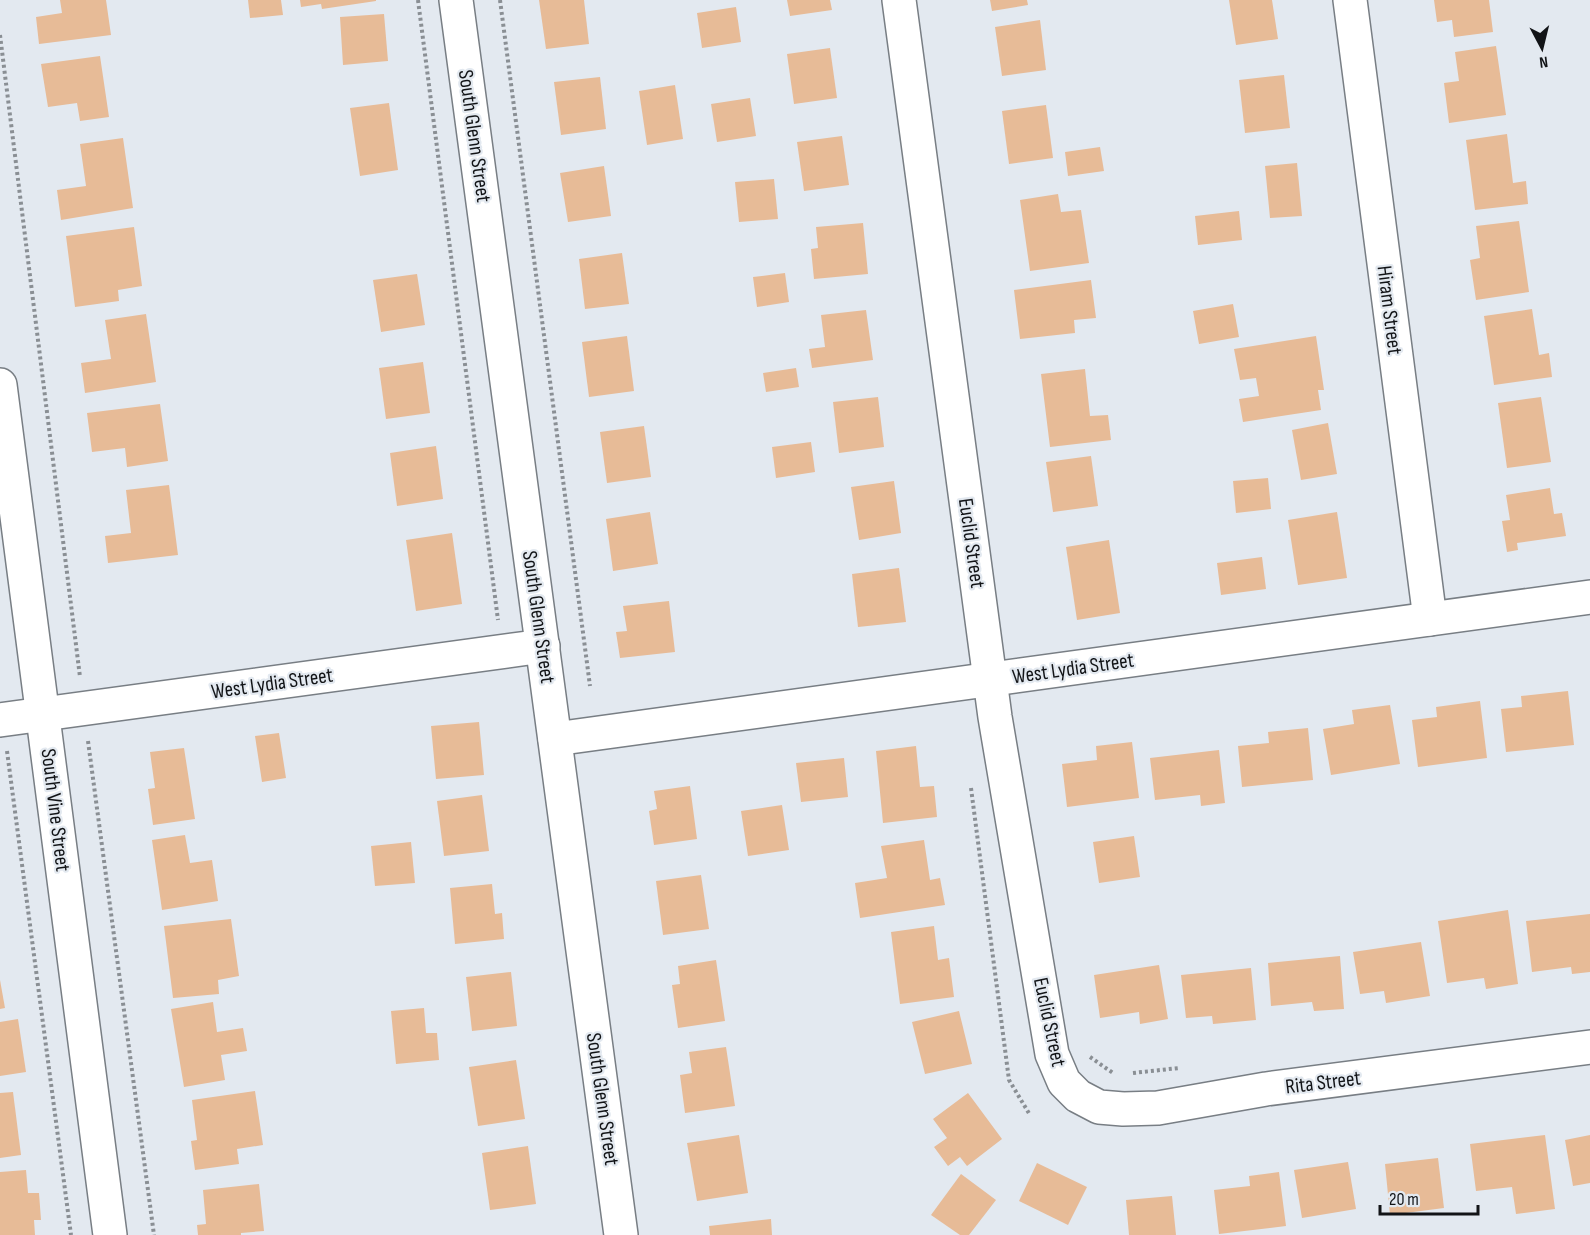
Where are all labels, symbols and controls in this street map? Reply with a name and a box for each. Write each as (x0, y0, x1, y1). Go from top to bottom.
north arrow (1512, 18, 1572, 78)
text: N (1538, 51, 1549, 71)
street label: South Glenn Street (453, 68, 496, 204)
street label: Hiram Street (1372, 264, 1407, 356)
street label: Euclid Street (953, 497, 990, 590)
street label: South Glenn Street (517, 549, 560, 685)
street label: West Lydia Street (1011, 648, 1136, 689)
street label: West Lydia Street (210, 663, 335, 704)
street label: South Vine Street (36, 747, 75, 873)
street label: Euclid Street (1028, 975, 1071, 1069)
street label: South Glenn Street (581, 1031, 624, 1167)
street label: Rita Street (1284, 1065, 1362, 1100)
scale bar (1380, 1178, 1478, 1216)
text: 20 m (1389, 1189, 1419, 1210)

